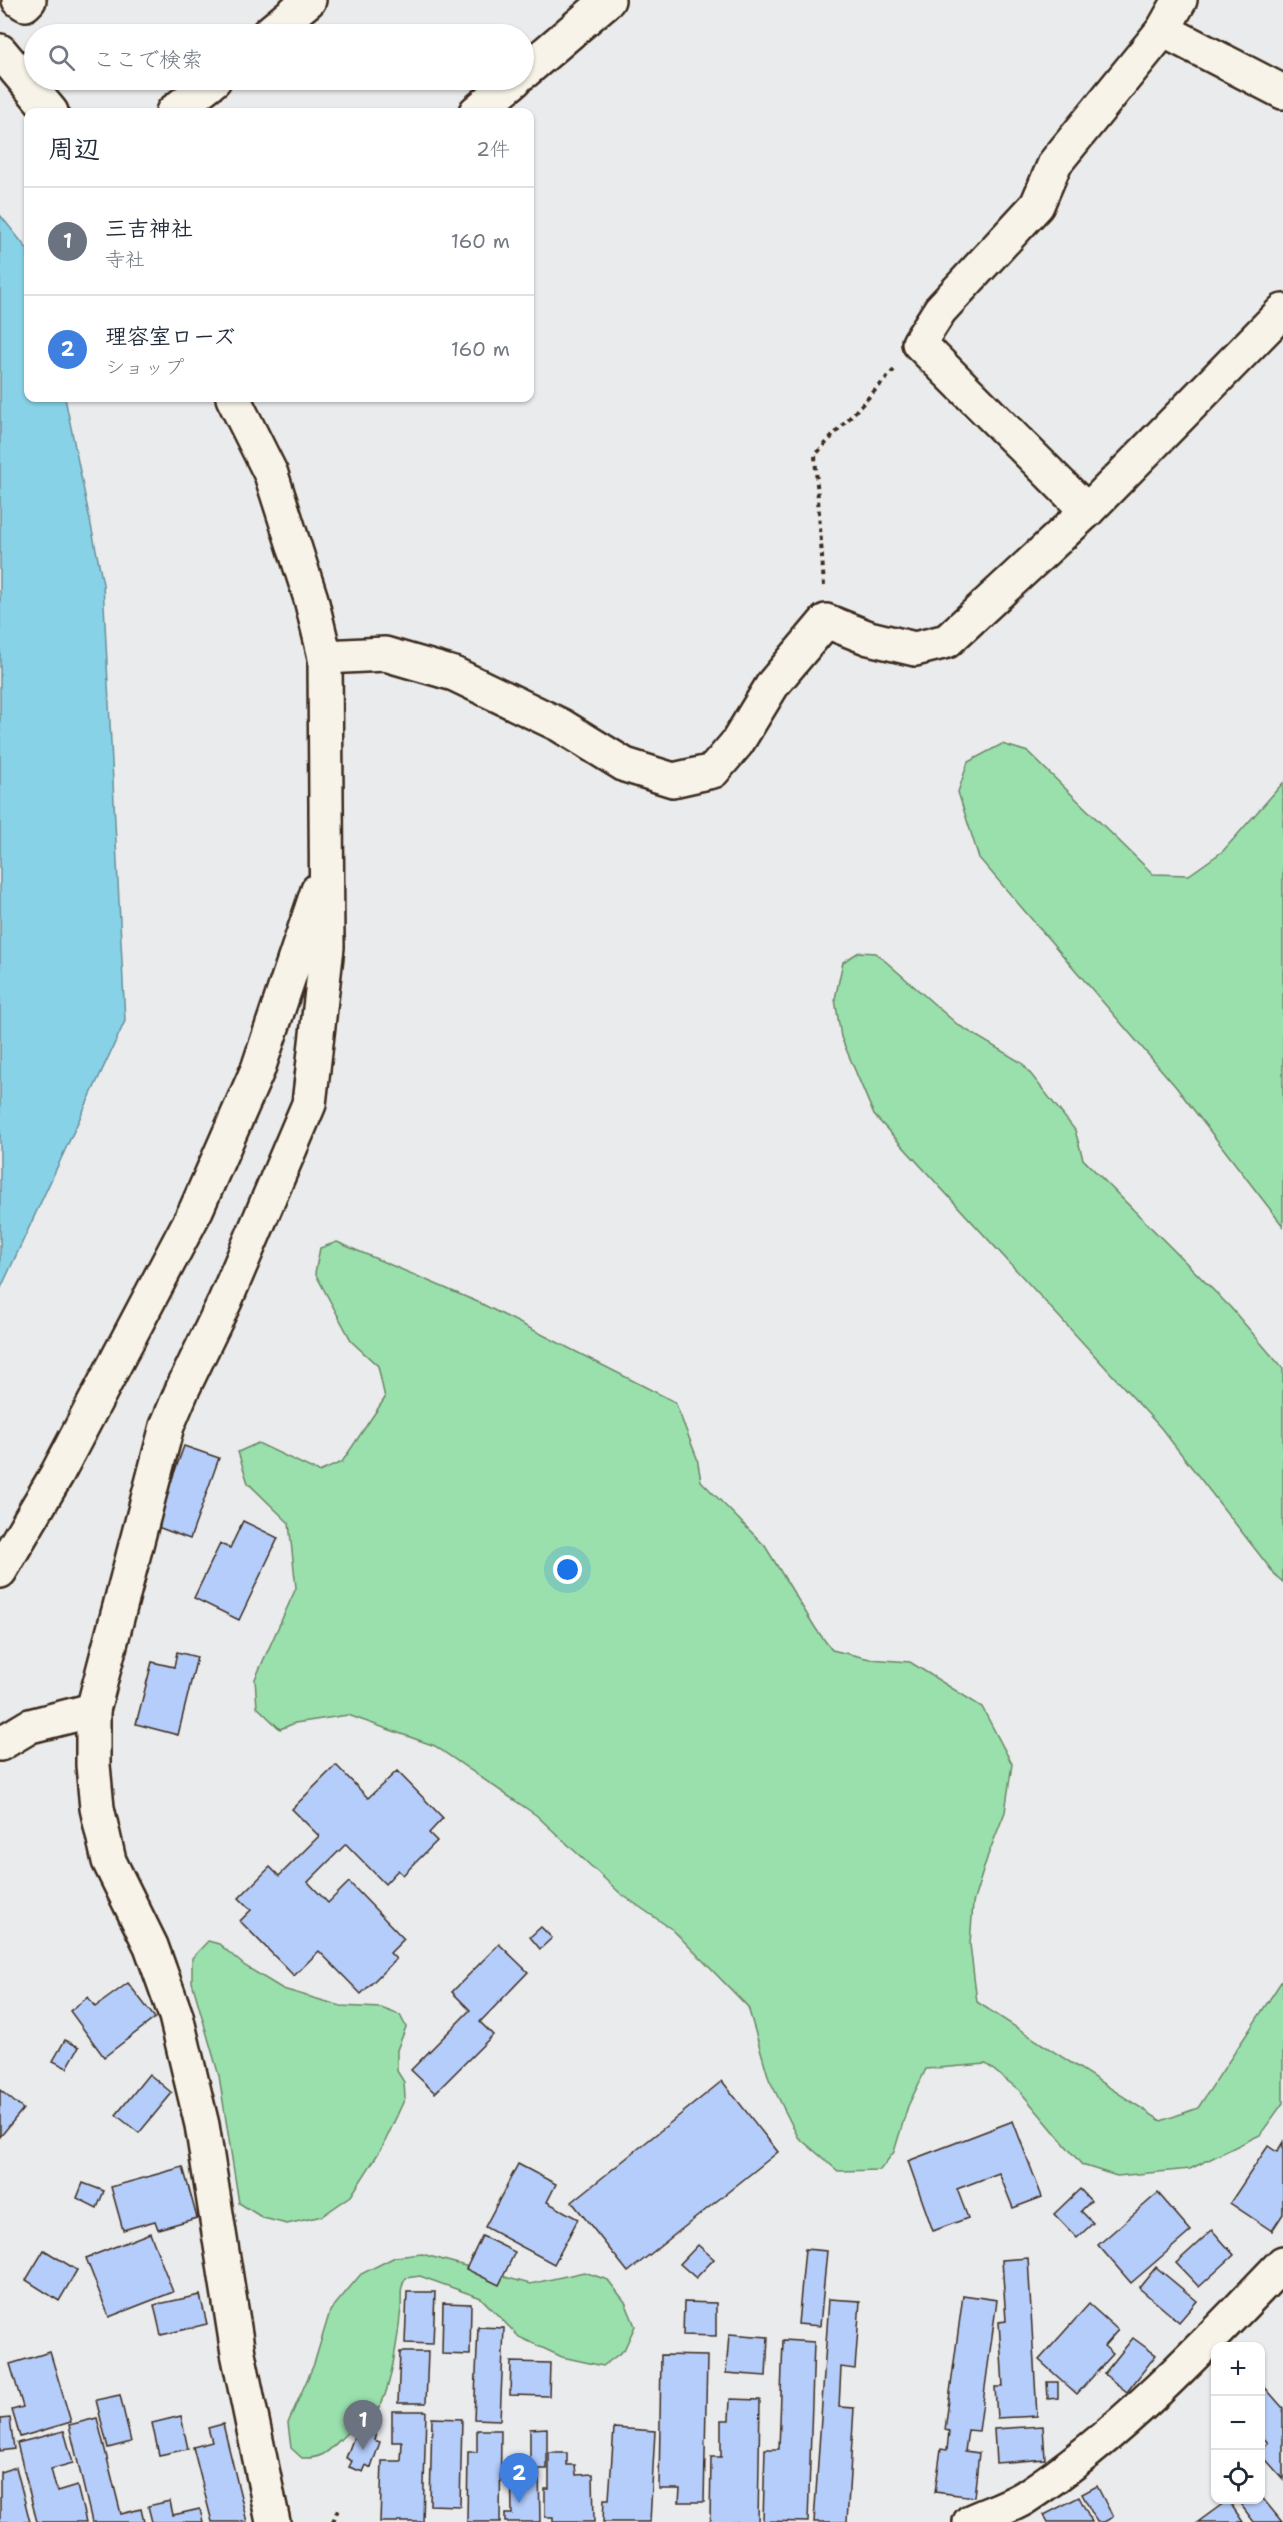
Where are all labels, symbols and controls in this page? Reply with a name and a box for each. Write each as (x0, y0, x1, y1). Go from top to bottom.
search box (24, 24, 534, 90)
icon: search (45, 41, 78, 74)
text: ここで検索 (93, 45, 203, 74)
text: 周辺 (48, 131, 100, 166)
text: 2件 (476, 136, 510, 162)
text: 三吉神社 (105, 214, 193, 243)
text: 1 (63, 228, 72, 254)
text: 160 m (451, 228, 510, 254)
text: 寺社 (105, 246, 145, 272)
text: 理容室ローズ (105, 322, 235, 351)
text: 2 (61, 336, 75, 362)
text: 160 m (451, 336, 510, 362)
text: ショップ (105, 354, 184, 380)
your location (553, 1555, 582, 1584)
map controls (1211, 2342, 1265, 2504)
button: + (1211, 2342, 1265, 2396)
button: − (1211, 2396, 1265, 2450)
pin: 1 (344, 2400, 382, 2450)
button: locate (1211, 2450, 1265, 2504)
pin: 2 (500, 2454, 538, 2503)

